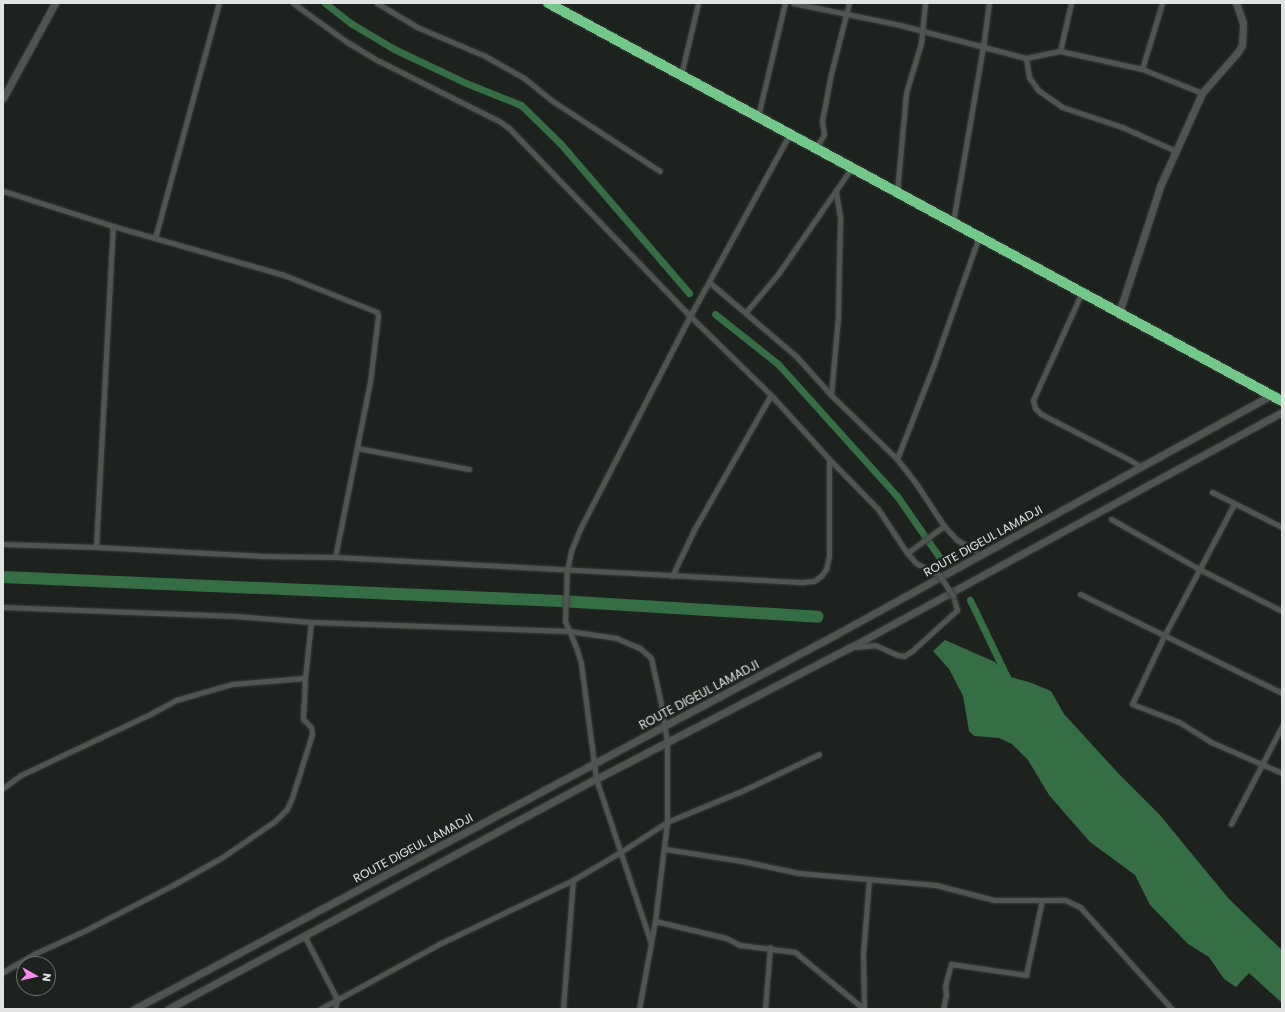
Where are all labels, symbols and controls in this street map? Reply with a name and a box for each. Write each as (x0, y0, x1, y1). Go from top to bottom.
street label: ROUTE DIGEUL LAMADJI (921, 502, 1045, 580)
street label: ROUTE DIGEUL LAMADJI (637, 657, 761, 733)
street label: ROUTE DIGEUL LAMADJI (351, 810, 475, 886)
north arrow (16, 956, 56, 996)
text: N (38, 972, 55, 983)

